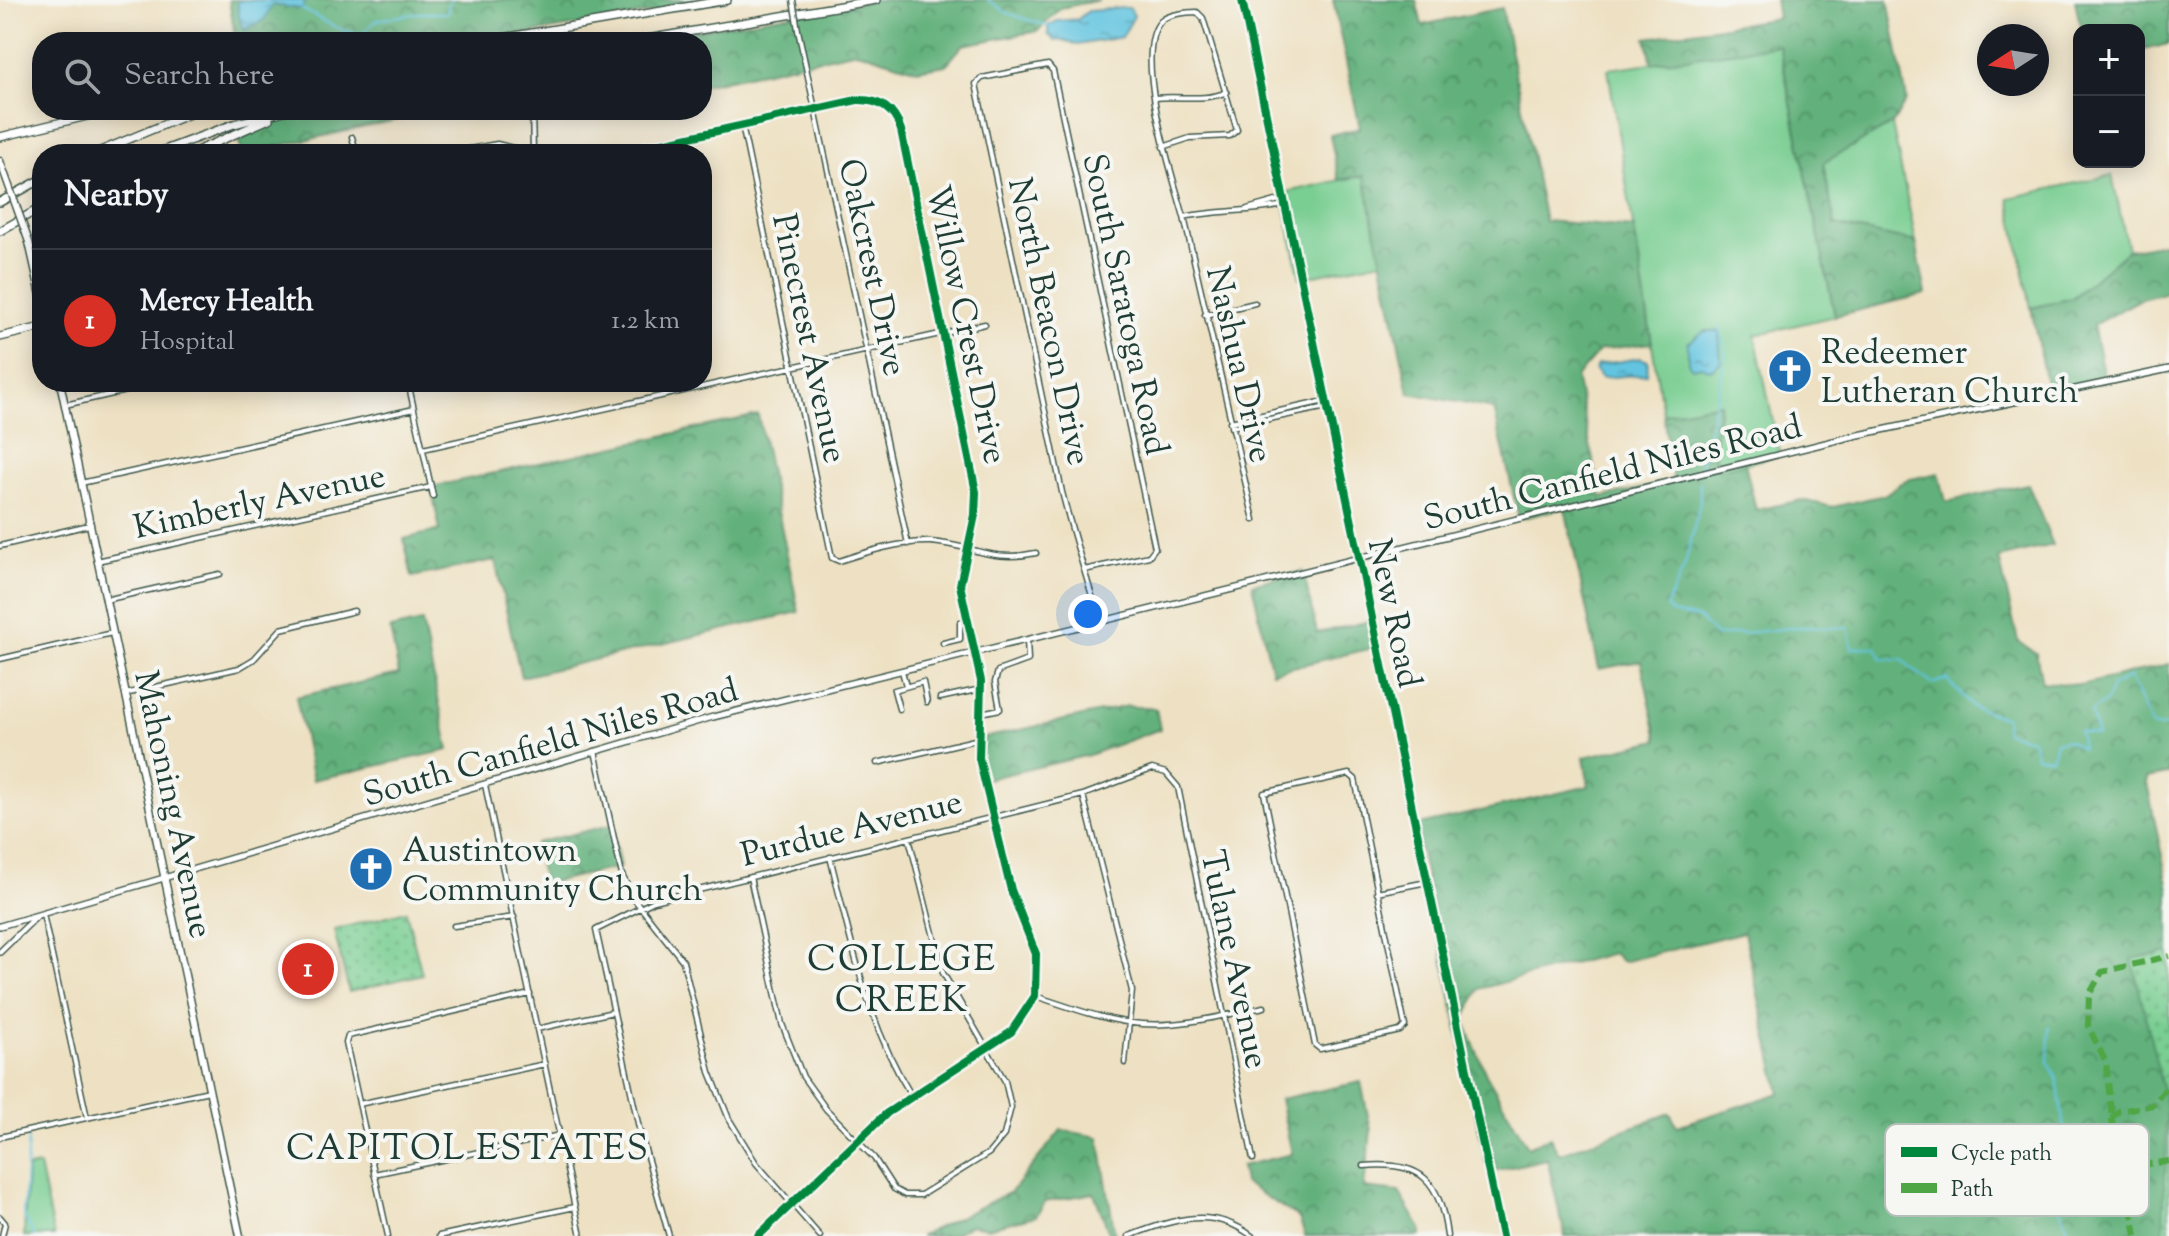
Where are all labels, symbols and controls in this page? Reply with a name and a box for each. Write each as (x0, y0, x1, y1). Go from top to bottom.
north arrow (1977, 24, 2049, 96)
map controls (2073, 24, 2145, 168)
button: + (2073, 24, 2145, 96)
search box (32, 32, 712, 120)
icon: search (60, 54, 104, 98)
text: Search here (124, 55, 274, 98)
button: − (2073, 96, 2145, 168)
street label: South Saratoga Road (1068, 149, 1179, 460)
street label: Oakcrest Drive (824, 155, 917, 381)
text: Nearby (64, 172, 169, 221)
street label: North Beacon Drive (993, 174, 1102, 470)
street label: Willow Crest Drive (911, 181, 1018, 469)
street label: Pinecrest Avenue (757, 210, 858, 468)
street label: Nashua Drive (1191, 262, 1284, 468)
text: Mercy Health (140, 281, 314, 324)
text: 1 (86, 303, 94, 340)
text: 1.2 km (611, 303, 680, 340)
text: Hospital (140, 324, 235, 361)
place label: Redeemer Lutheran Church (1821, 330, 2079, 418)
church icon: Redeemer Lutheran Church (1766, 347, 1814, 395)
street label: South Canfield Niles Road (1419, 404, 1807, 545)
street label: Kimberly Avenue (129, 453, 390, 554)
street label: New Road (1353, 535, 1432, 693)
your location (1068, 594, 1108, 634)
street label: Mahoning Avenue (119, 667, 224, 943)
street label: South Canfield Niles Road (358, 667, 744, 821)
street label: Purdue Avenue (736, 779, 968, 882)
place label: Austintown Community Church (402, 828, 702, 916)
church icon: Austintown Community Church (347, 845, 395, 893)
street label: Tulane Avenue (1186, 846, 1280, 1073)
district label: COLLEGE CREEK (807, 935, 997, 1028)
pin: 1 (282, 939, 334, 999)
district label: CAPITOL ESTATES (286, 1124, 650, 1176)
legend (1885, 1124, 2149, 1216)
text: Cycle path (1951, 1139, 2052, 1171)
text: Path (1951, 1175, 1994, 1207)

